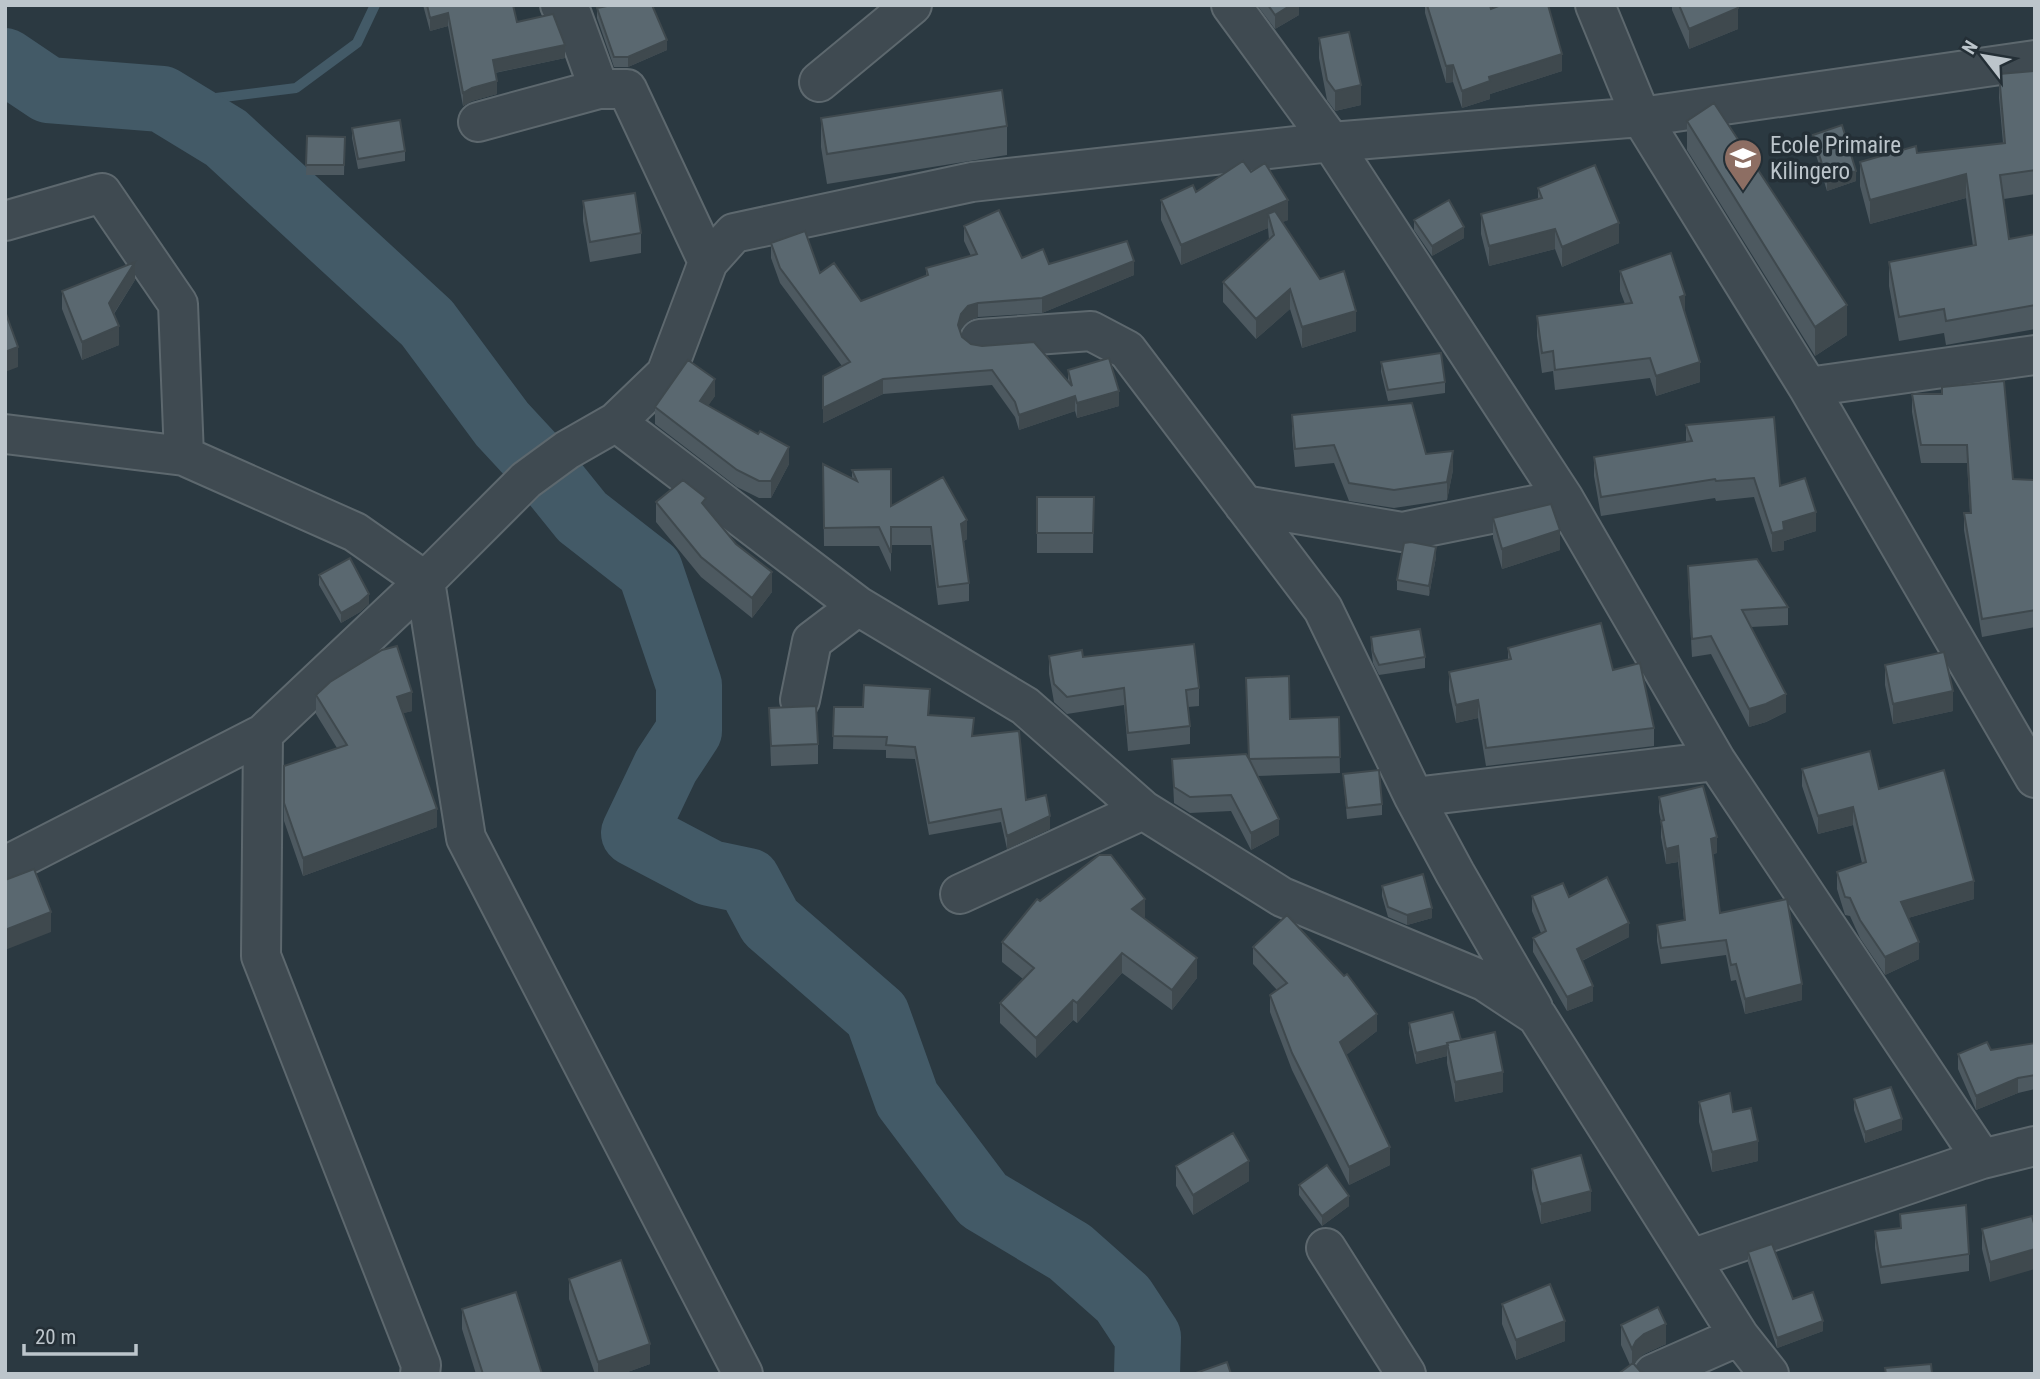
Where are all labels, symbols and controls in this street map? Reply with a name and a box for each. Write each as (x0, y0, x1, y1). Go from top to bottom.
north arrow (1949, 21, 2019, 91)
text: N (1957, 37, 1983, 58)
place label: Ecole Primaire Kilingero (1770, 132, 1901, 185)
school or university icon: Ecole Primaire Kilingero (1722, 137, 1764, 192)
scale bar (24, 1312, 136, 1356)
text: 20 m (35, 1325, 76, 1349)

